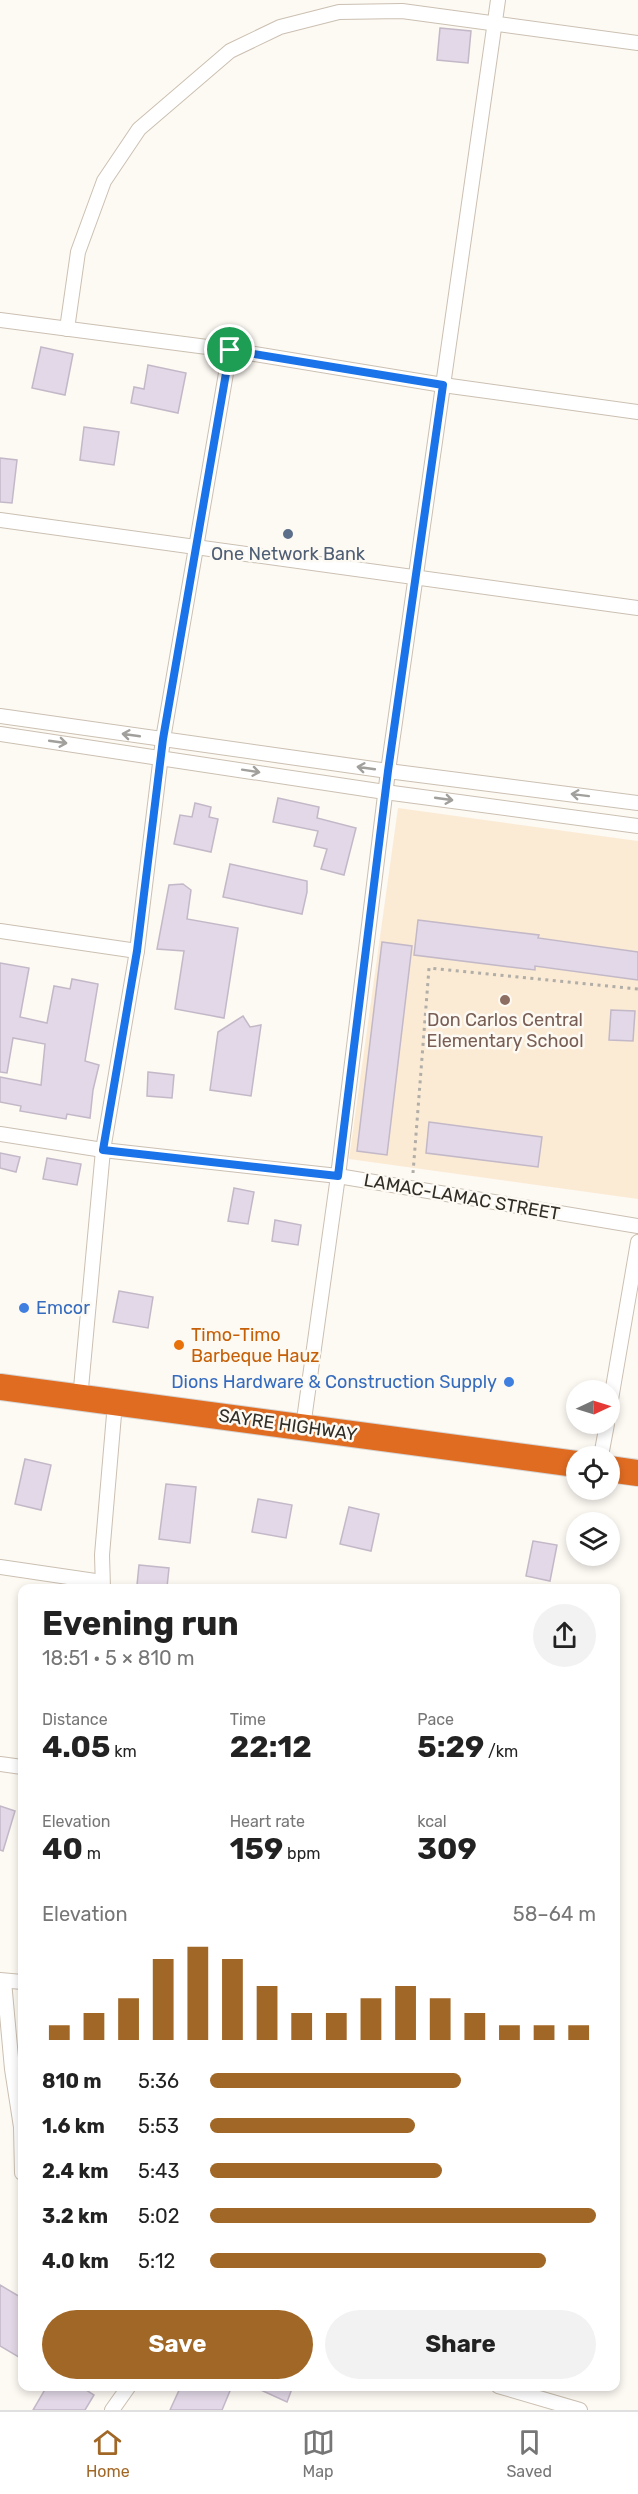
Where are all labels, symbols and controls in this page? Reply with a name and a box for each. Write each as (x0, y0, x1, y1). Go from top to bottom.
pin (204, 324, 255, 375)
icon: arrive (213, 333, 246, 366)
marker: One Network Bank (281, 527, 295, 541)
place label: One Network Bank (211, 543, 366, 565)
one-way arrow (122, 729, 141, 740)
one-way arrow (48, 737, 67, 748)
one-way arrow (356, 763, 376, 774)
one-way arrow (240, 765, 260, 776)
one-way arrow (571, 789, 590, 800)
one-way arrow (433, 794, 453, 805)
marker: Don Carlos Central Elementary School (498, 993, 512, 1007)
place label: Don Carlos Central Elementary School (426, 1009, 584, 1052)
street label: LAMAC-LAMAC STREET (362, 1169, 562, 1225)
place label: Emcor (36, 1297, 90, 1319)
marker: Emcor (17, 1301, 31, 1315)
place label: Timo-Timo Barbeque Hauz (191, 1324, 319, 1367)
marker: Timo-Timo Barbeque Hauz (172, 1338, 186, 1352)
place label: Dions Hardware & Construction Supply (171, 1371, 497, 1393)
marker: Dions Hardware & Construction Supply (502, 1375, 516, 1389)
north arrow (566, 1380, 620, 1434)
map controls (566, 1380, 620, 1566)
street label: SAYRE HIGHWAY (217, 1404, 359, 1446)
button: locate (566, 1446, 620, 1500)
button: layers (566, 1512, 620, 1566)
text: Evening run (42, 1604, 239, 1643)
button: share (533, 1604, 596, 1667)
text: 18:51 · 5 × 810 m (42, 1646, 194, 1670)
text: Distance (42, 1710, 108, 1729)
text: Time (230, 1710, 266, 1729)
text: Pace (417, 1710, 454, 1729)
text: 4.05 (42, 1729, 110, 1765)
text: 22:12 (230, 1729, 312, 1765)
text: 5:29 (417, 1729, 484, 1765)
text: km (110, 1742, 137, 1761)
text: /km (484, 1742, 518, 1761)
text: Elevation (42, 1812, 111, 1831)
text: Heart rate (230, 1812, 305, 1831)
text: kcal (417, 1812, 447, 1831)
text: 40 (42, 1831, 83, 1867)
text: 159 (230, 1831, 283, 1867)
text: 309 (417, 1831, 477, 1867)
text: m (83, 1844, 101, 1863)
text: bpm (283, 1844, 320, 1863)
text: Elevation (42, 1902, 128, 1926)
text: 58–64 m (513, 1902, 596, 1926)
text: 810 m (42, 2069, 102, 2093)
text: 5:36 (138, 2069, 179, 2093)
text: 1.6 km (42, 2114, 105, 2138)
text: 5:53 (138, 2114, 179, 2138)
text: 2.4 km (42, 2159, 108, 2183)
text: 5:43 (138, 2159, 179, 2183)
text: 3.2 km (42, 2204, 108, 2228)
text: 5:02 (138, 2204, 179, 2228)
text: 4.0 km (42, 2249, 109, 2273)
text: 5:12 (138, 2249, 175, 2273)
button: Save (42, 2310, 313, 2379)
button: Share (325, 2310, 596, 2379)
tab: Home (86, 2426, 130, 2481)
tab: Map (302, 2426, 335, 2481)
tab: Saved (506, 2426, 552, 2481)

